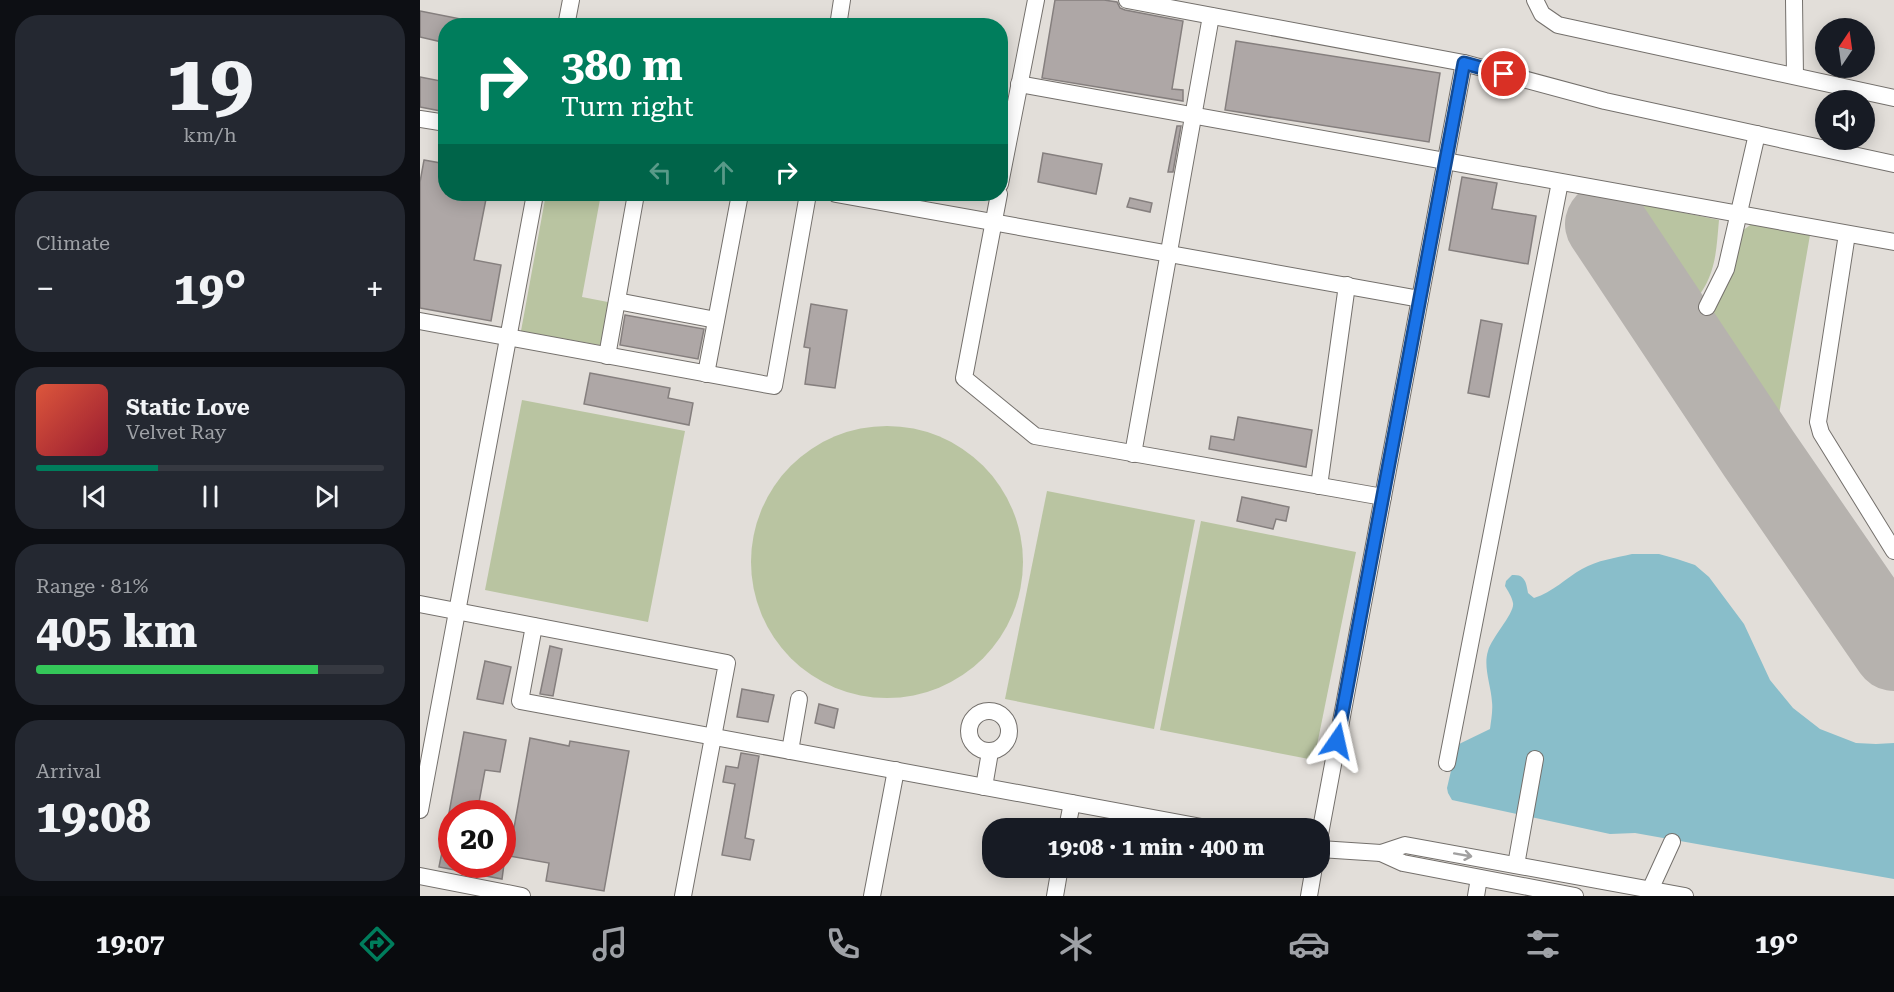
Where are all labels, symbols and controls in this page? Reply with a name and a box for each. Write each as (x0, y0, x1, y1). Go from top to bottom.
north arrow (1815, 18, 1875, 78)
map controls (1815, 18, 1875, 150)
text: 19 (166, 38, 254, 129)
text: 380 m (561, 41, 683, 90)
icon: right (462, 42, 540, 120)
pin (1478, 48, 1529, 99)
icon: arrive (1487, 57, 1520, 90)
button: sound (1815, 90, 1875, 150)
text: Turn right (561, 91, 694, 123)
text: km/h (183, 123, 237, 147)
icon: left (644, 156, 677, 189)
icon: ahead (707, 156, 740, 189)
icon: right (770, 156, 803, 189)
text: Climate (36, 231, 110, 255)
text: 19° (174, 262, 246, 315)
text: − (36, 269, 54, 308)
text: + (366, 269, 384, 308)
text: Static Love (126, 395, 250, 420)
text: Velvet Ray (126, 420, 226, 444)
icon: previous (78, 480, 111, 513)
icon: pause (194, 480, 227, 513)
icon: next (310, 480, 343, 513)
text: Range · 81% (36, 574, 148, 598)
text: 405 km (36, 605, 197, 658)
position arrow (1305, 709, 1369, 773)
text: Arrival (36, 759, 101, 783)
text: 19:08 (36, 790, 151, 843)
speed limit sign: 20 (438, 800, 516, 878)
text: 19:08 · 1 min · 400 m (1047, 835, 1265, 860)
one-way arrow (1452, 850, 1472, 861)
icon: directions (356, 923, 398, 965)
icon: music (589, 923, 631, 965)
icon: phone (822, 923, 864, 965)
icon: climate (1055, 923, 1097, 965)
icon: car (1288, 923, 1330, 965)
icon: filters (1522, 923, 1564, 965)
text: 19:07 (96, 928, 165, 960)
text: 19° (1755, 928, 1798, 960)

